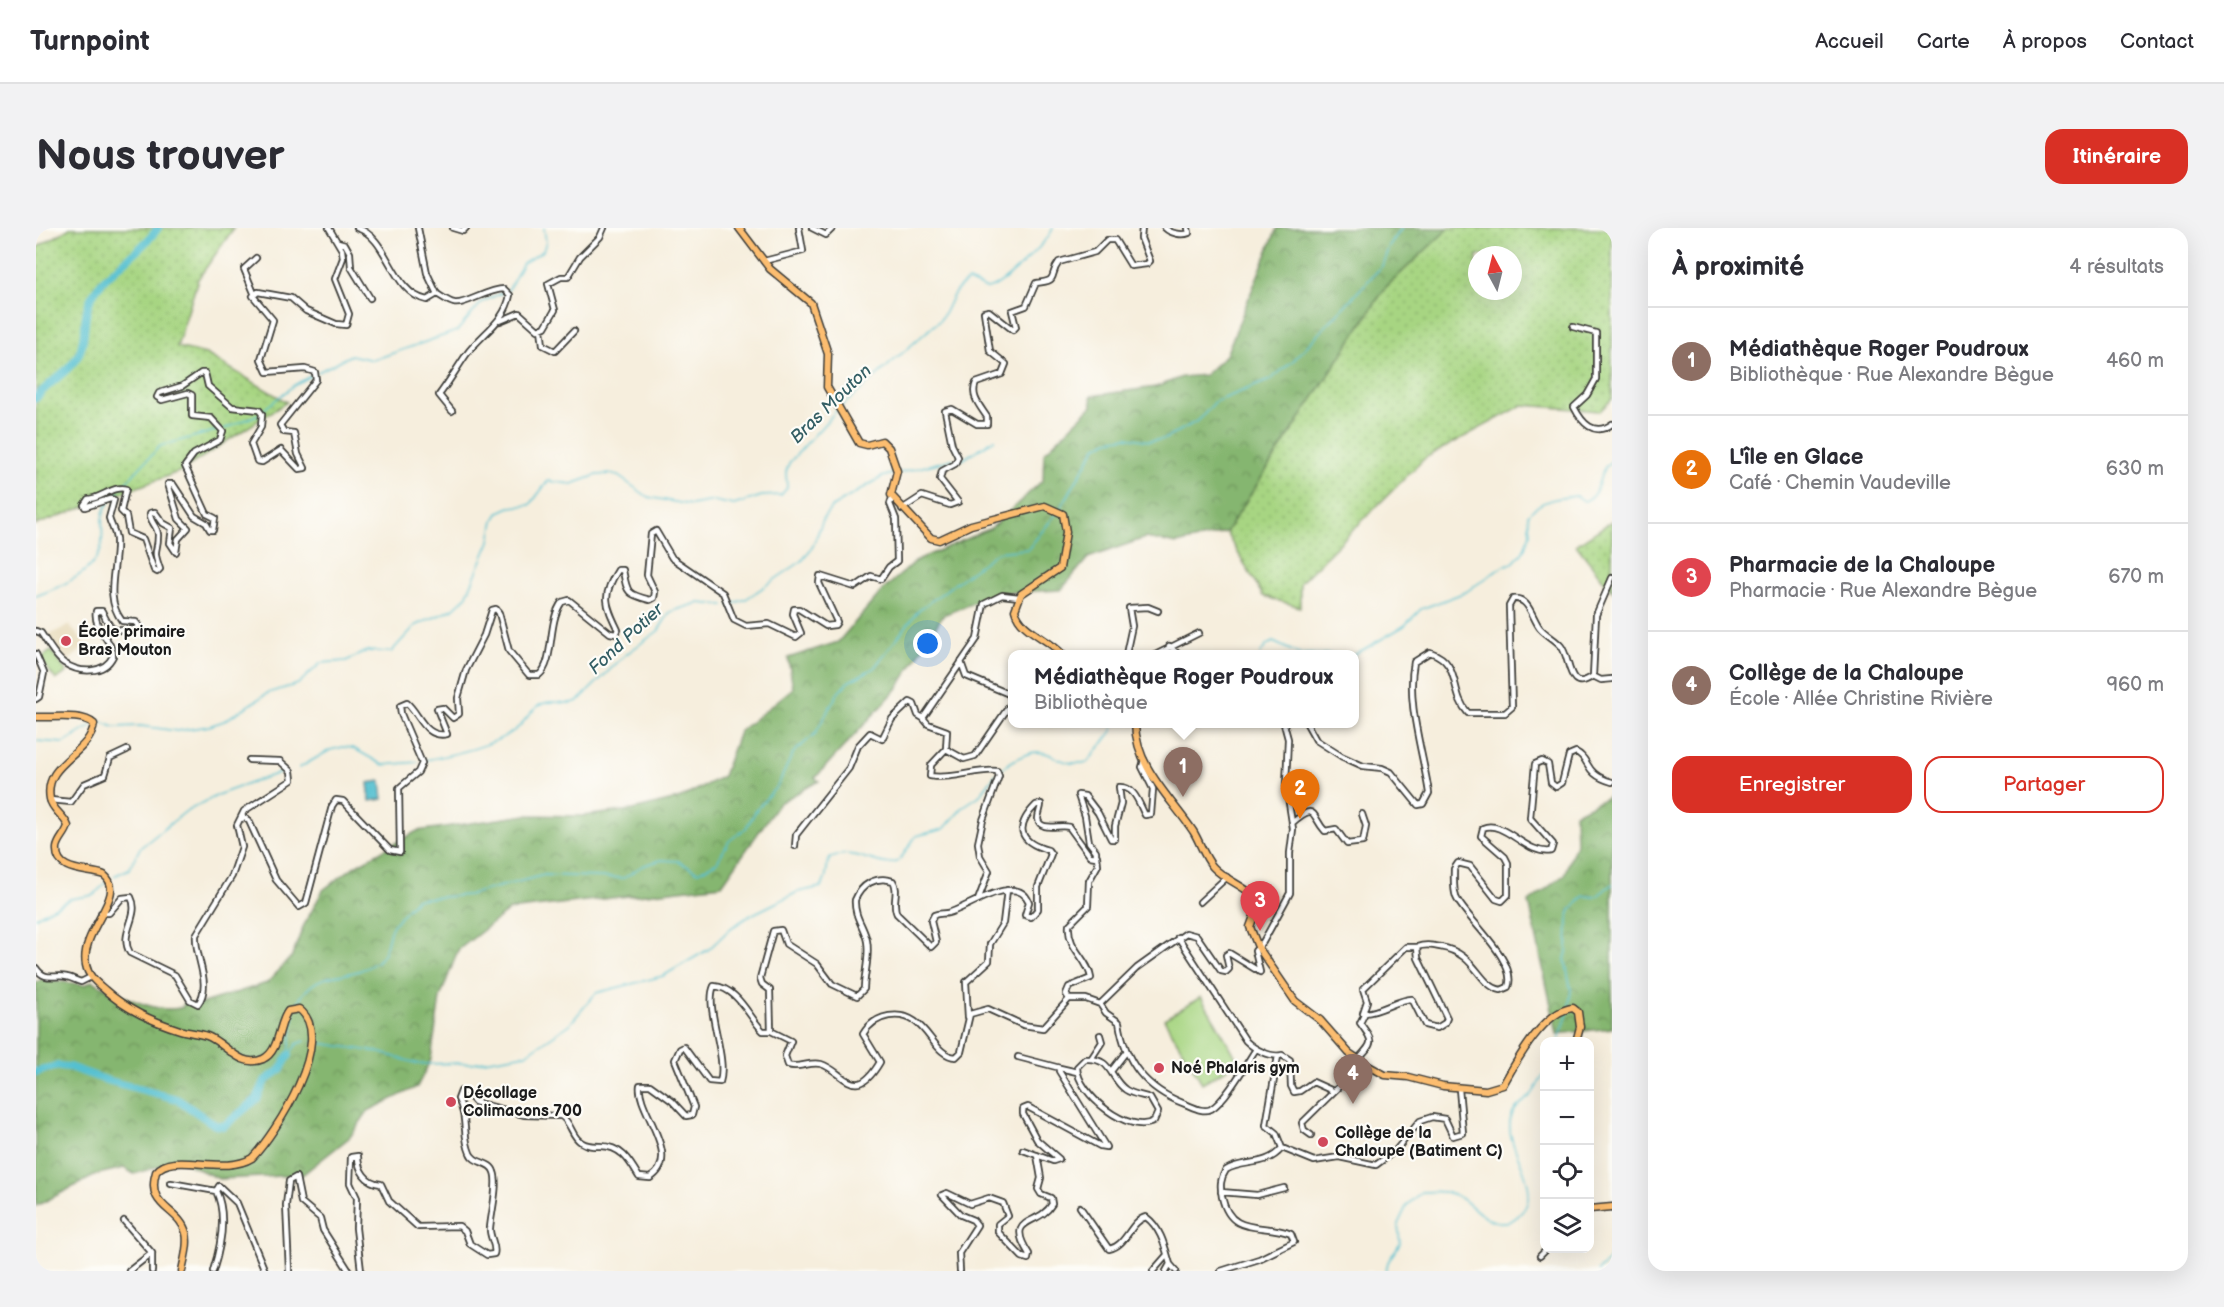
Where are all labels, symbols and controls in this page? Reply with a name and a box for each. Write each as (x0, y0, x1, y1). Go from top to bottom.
text: Turnpoint (30, 25, 150, 58)
text: Accueil (1815, 29, 1884, 54)
text: Carte (1917, 29, 1970, 54)
text: À propos (2003, 29, 2087, 54)
text: Contact (2120, 29, 2194, 54)
button: Itinéraire (2045, 129, 2188, 184)
text: Nous trouver (36, 131, 284, 182)
north arrow (1468, 246, 1522, 300)
text: À proximité (1672, 252, 1804, 283)
text: 4 résultats (2069, 255, 2164, 279)
text: Médiathèque Roger Poudroux (1729, 336, 2029, 363)
text: 1 (1687, 349, 1696, 373)
text: 460 m (2106, 349, 2164, 373)
water label: Bras Mouton (786, 360, 876, 448)
text: Bibliothèque · Rue Alexandre Bègue (1729, 363, 2054, 387)
text: L'île en Glace (1729, 444, 1864, 471)
text: 2 (1686, 457, 1697, 481)
text: 630 m (2106, 457, 2164, 481)
text: Café · Chemin Vaudeville (1729, 471, 1951, 495)
text: Pharmacie de la Chaloupe (1729, 552, 1995, 579)
text: 3 (1686, 565, 1697, 589)
text: 670 m (2108, 565, 2164, 589)
text: Pharmacie · Rue Alexandre Bègue (1729, 579, 2037, 603)
water label: Fond Potier (584, 598, 669, 679)
place label: École primaire Bras Mouton (78, 620, 185, 660)
your location (913, 629, 942, 658)
marker: École primaire Bras Mouton (59, 634, 73, 648)
popup (1008, 650, 1359, 728)
text: Collège de la Chaloupe (1729, 660, 1964, 687)
text: Médiathèque Roger Poudroux (1034, 664, 1333, 691)
text: 4 (1686, 673, 1697, 697)
text: 960 m (2107, 673, 2164, 697)
text: École · Allée Christine Rivière (1729, 687, 1993, 711)
text: Bibliothèque (1034, 691, 1148, 715)
pin: 1 (1164, 748, 1202, 797)
button: Enregistrer (1672, 756, 1912, 813)
button: Partager (1924, 756, 2164, 813)
pin: 2 (1280, 770, 1320, 819)
pin: 3 (1240, 882, 1280, 931)
map controls (1540, 1037, 1594, 1253)
button: + (1540, 1037, 1594, 1091)
pin: 4 (1334, 1054, 1372, 1104)
place label: Noé Phalaris gym (1171, 1059, 1300, 1078)
marker: Noé Phalaris gym (1152, 1061, 1166, 1075)
place label: Décollage Colimacons 700 (463, 1084, 582, 1121)
button: − (1540, 1091, 1594, 1145)
marker: Décollage Colimacons 700 (444, 1095, 458, 1109)
place label: Collège de la Chaloupe (Batiment C) (1335, 1124, 1503, 1161)
marker: Collège de la Chaloupe (Batiment C) (1316, 1135, 1330, 1149)
button: locate (1540, 1145, 1594, 1199)
button: layers (1540, 1199, 1594, 1253)

